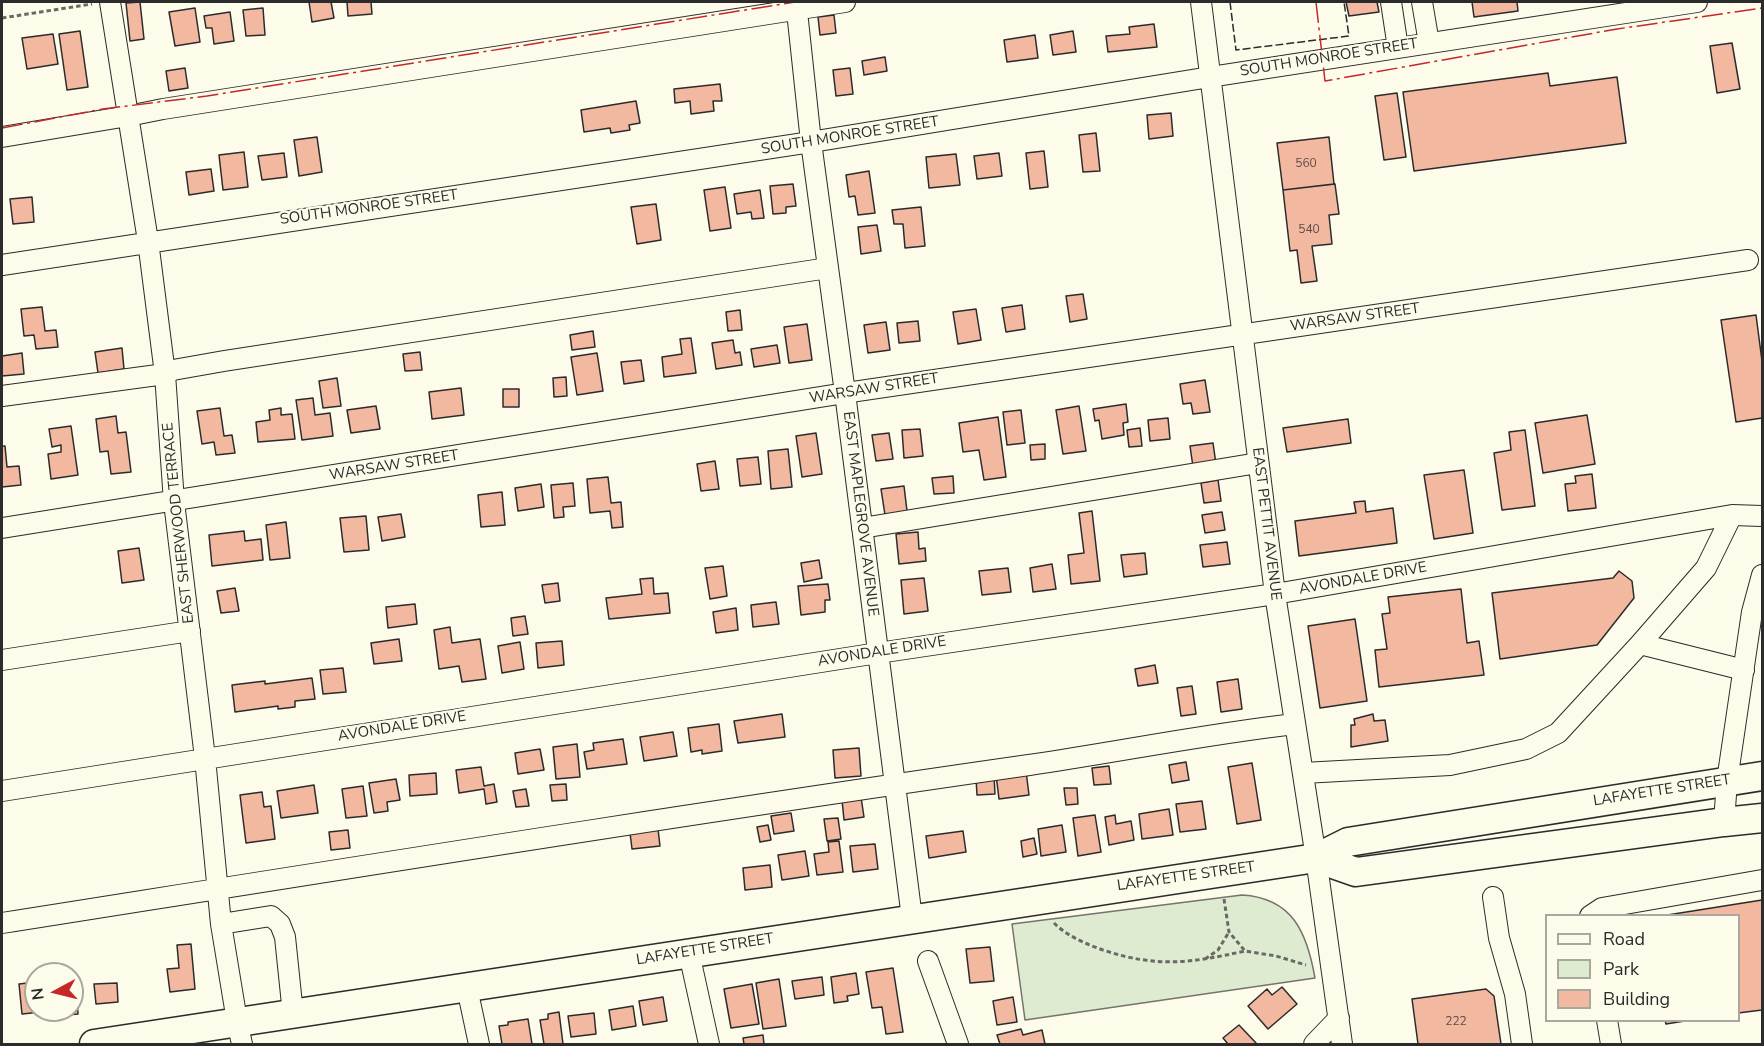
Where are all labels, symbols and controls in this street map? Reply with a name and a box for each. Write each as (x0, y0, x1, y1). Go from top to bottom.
street label: SOUTH MONROE STREET (1239, 35, 1419, 81)
street label: SOUTH MONROE STREET (760, 113, 940, 159)
house number: 560 (1295, 157, 1317, 171)
street label: SOUTH MONROE STREET (279, 187, 459, 229)
house number: 540 (1298, 223, 1320, 237)
street label: WARSAW STREET (1289, 300, 1421, 336)
street label: WARSAW STREET (808, 370, 940, 408)
street label: EAST MAPLEGROVE AVENUE (838, 410, 882, 618)
street label: EAST SHERWOOD TERRACE (159, 422, 199, 624)
street label: EAST PETTIT AVENUE (1248, 446, 1284, 602)
street label: WARSAW STREET (328, 447, 460, 485)
street label: AVONDALE DRIVE (1298, 559, 1428, 599)
street label: AVONDALE DRIVE (817, 633, 947, 671)
street label: AVONDALE DRIVE (337, 708, 467, 746)
street label: LAFAYETTE STREET (1592, 771, 1732, 811)
street label: LAFAYETTE STREET (1116, 858, 1256, 896)
legend (1545, 914, 1740, 1022)
text: Road (1603, 927, 1645, 951)
street label: LAFAYETTE STREET (635, 930, 775, 970)
text: Park (1603, 957, 1639, 981)
north arrow (24, 962, 84, 1022)
text: N (26, 987, 50, 1001)
text: Building (1603, 987, 1670, 1011)
house number: 222 (1445, 1015, 1467, 1029)

